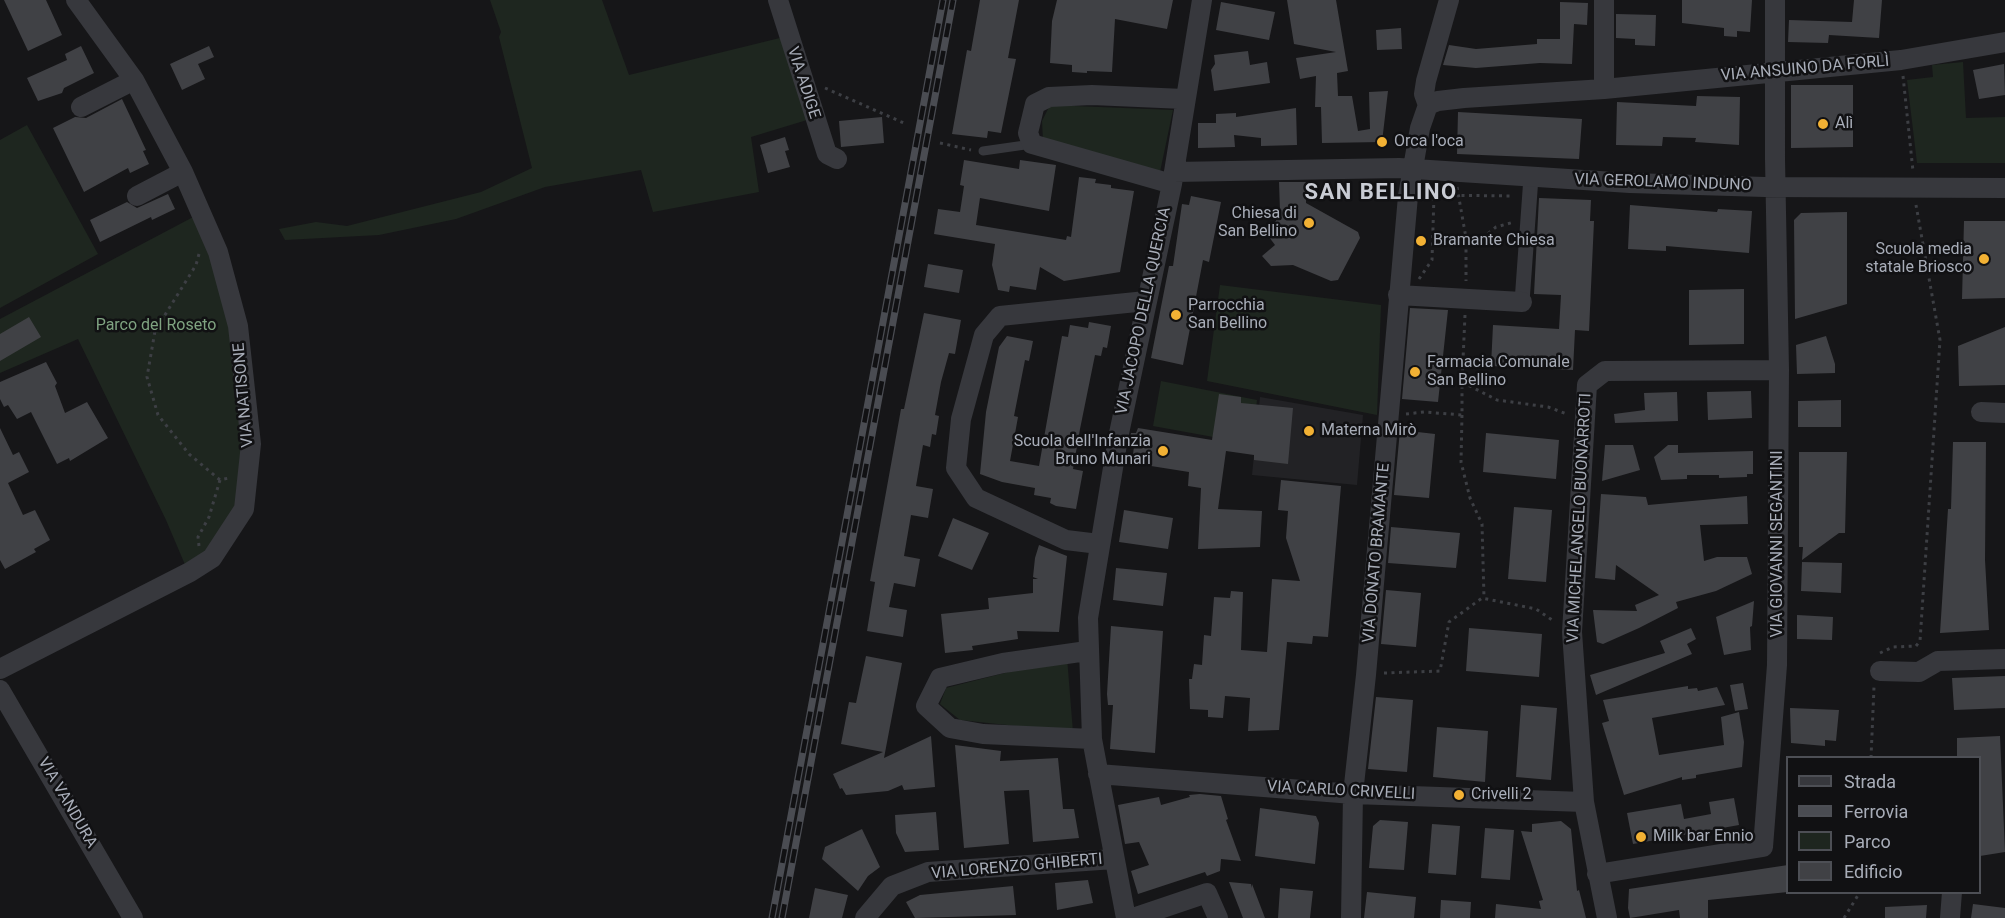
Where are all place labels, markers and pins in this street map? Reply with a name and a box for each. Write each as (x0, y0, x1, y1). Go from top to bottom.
place label: Alì (1835, 114, 1853, 134)
marker: Alì (1816, 117, 1830, 131)
place label: Orca l'oca (1394, 132, 1464, 152)
marker: Orca l'oca (1375, 135, 1389, 149)
place label: Chiesa di San Bellino (1218, 204, 1297, 242)
marker: Chiesa di San Bellino (1302, 216, 1316, 230)
place label: Bramante Chiesa (1433, 231, 1555, 251)
marker: Bramante Chiesa (1414, 234, 1428, 248)
place label: Scuola media statale Briosco (1865, 240, 1972, 278)
marker: Scuola media statale Briosco (1977, 252, 1991, 266)
place label: Parrocchia San Bellino (1188, 296, 1267, 334)
marker: Parrocchia San Bellino (1169, 308, 1183, 322)
place label: Farmacia Comunale San Bellino (1427, 353, 1570, 391)
marker: Farmacia Comunale San Bellino (1408, 365, 1422, 379)
place label: Materna Mirò (1321, 421, 1417, 441)
marker: Materna Mirò (1302, 424, 1316, 438)
place label: Scuola dell'Infanzia Bruno Munari (1014, 432, 1151, 470)
marker: Scuola dell'Infanzia Bruno Munari (1156, 444, 1170, 458)
place label: Crivelli 2 (1471, 785, 1531, 805)
marker: Crivelli 2 (1452, 788, 1466, 802)
place label: Milk bar Ennio (1653, 827, 1754, 847)
marker: Milk bar Ennio (1634, 830, 1648, 844)

